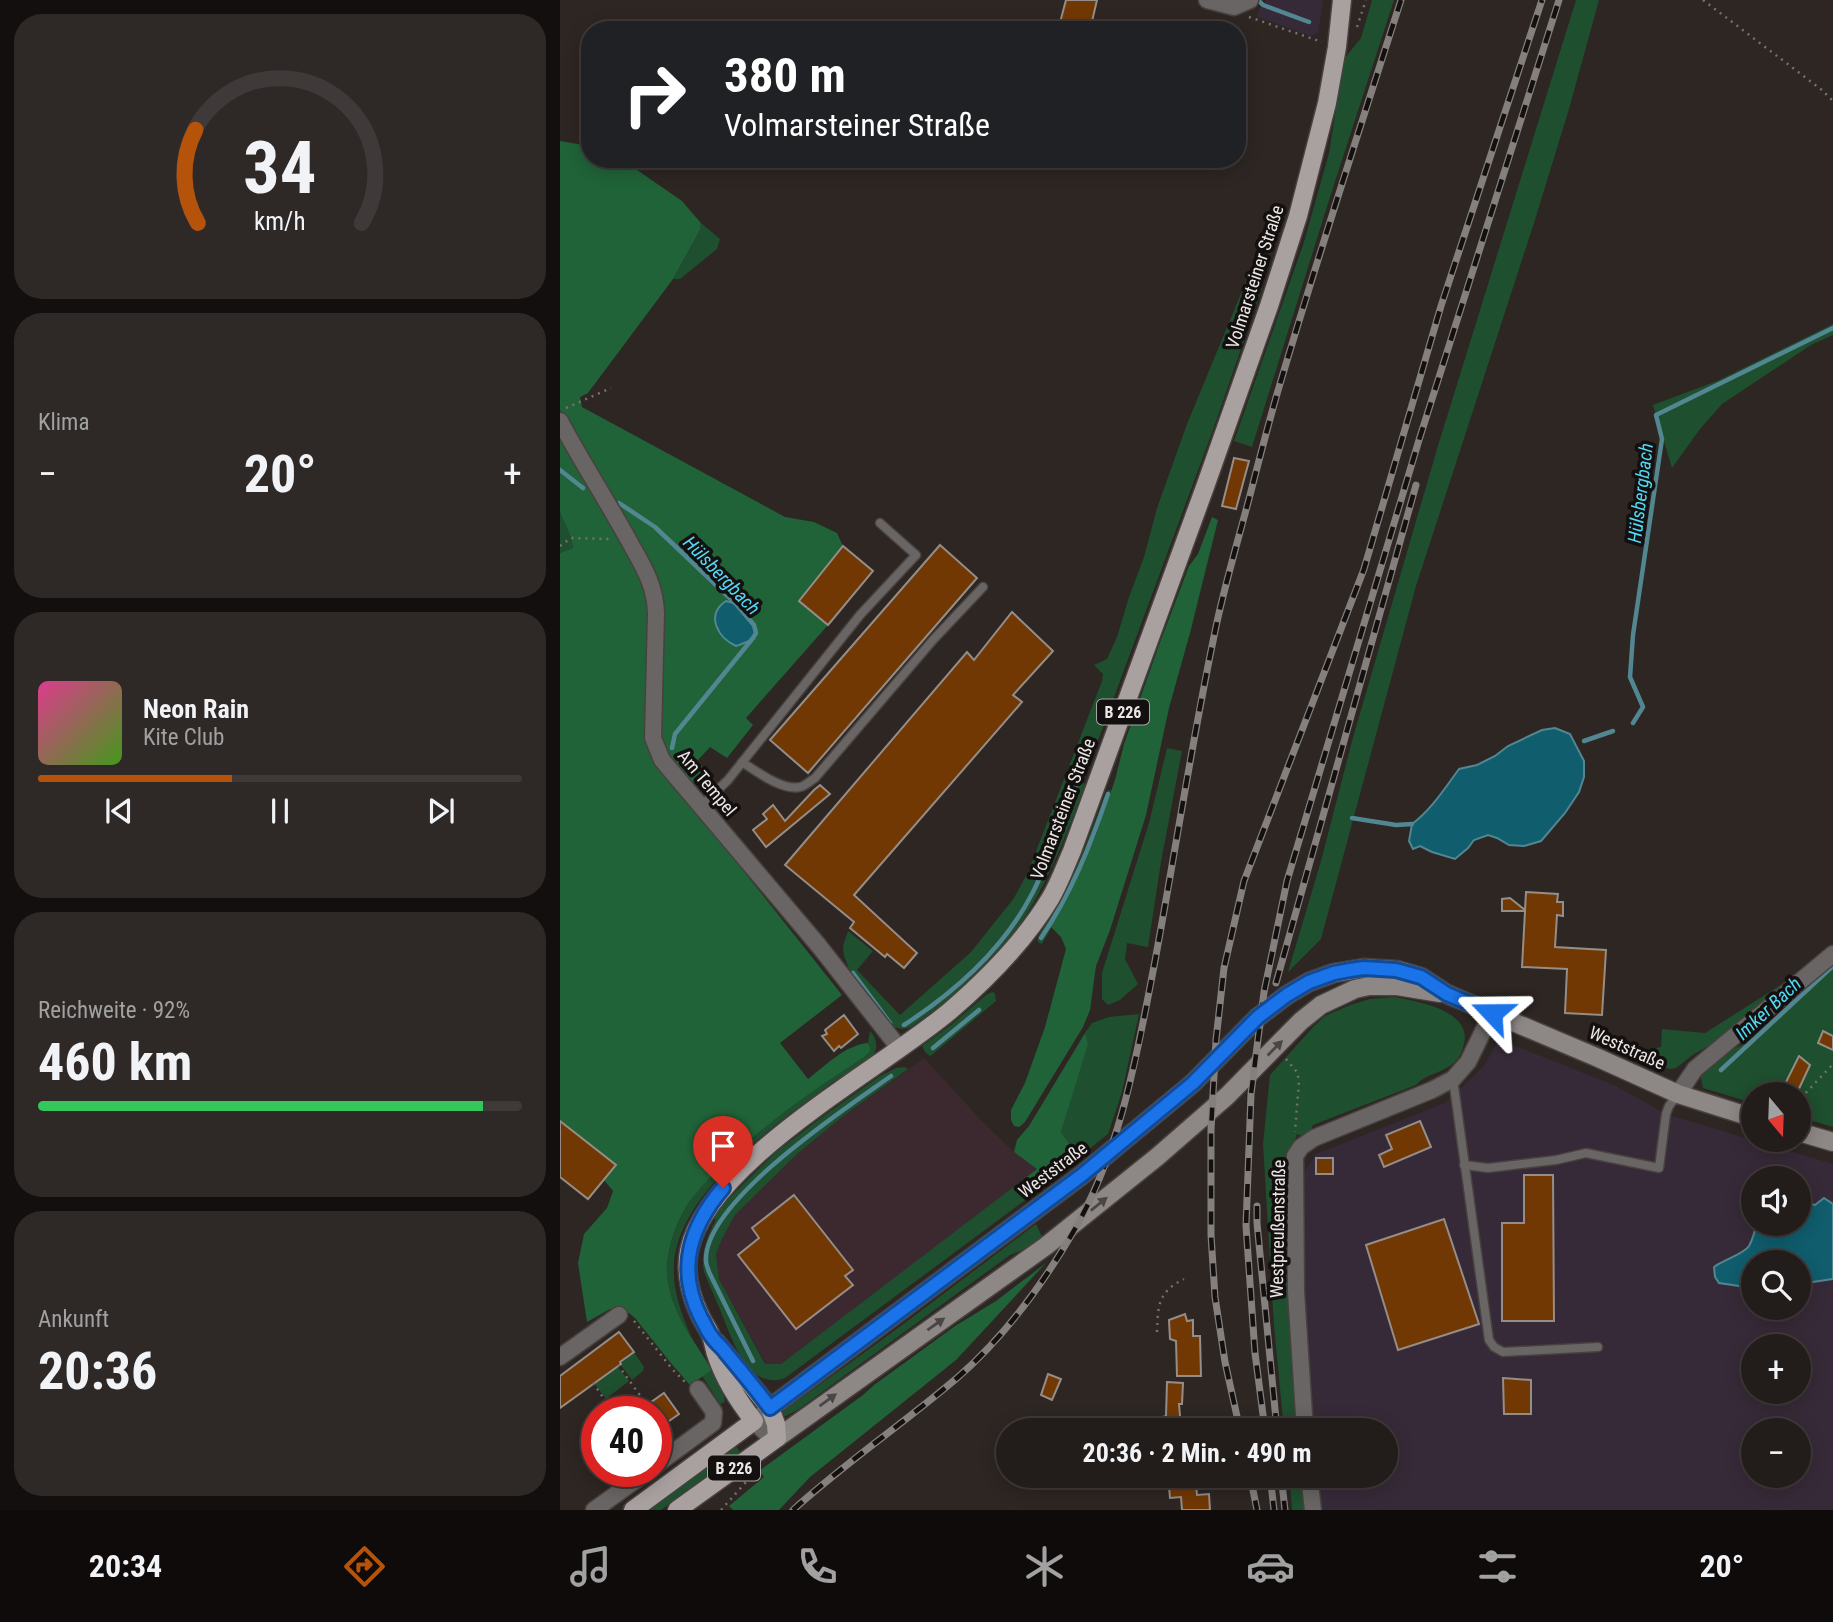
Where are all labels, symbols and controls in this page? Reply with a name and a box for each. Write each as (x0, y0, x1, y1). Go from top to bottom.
text: 380 m (724, 47, 846, 104)
icon: right (609, 49, 700, 140)
text: Volmarsteiner Straße (724, 106, 990, 144)
text: 34 (243, 125, 317, 211)
street label: Volmarsteiner Straße (1221, 202, 1288, 351)
text: km/h (254, 206, 306, 235)
text: Klima (38, 409, 89, 436)
water label: Hülsbergbach (1623, 442, 1658, 544)
text: 20° (244, 444, 316, 505)
text: − (38, 452, 57, 496)
text: + (503, 452, 522, 496)
water label: Hülsbergbach (678, 531, 765, 620)
text: Neon Rain (143, 694, 249, 724)
road number: B 226 (1097, 699, 1149, 724)
text: Kite Club (143, 724, 224, 751)
street label: Volmarsteiner Straße (1026, 735, 1099, 882)
street label: Am Tempel (674, 745, 741, 820)
icon: previous (100, 792, 138, 830)
icon: pause (261, 792, 299, 830)
icon: next (422, 792, 460, 830)
water label: Imker Bach (1731, 972, 1806, 1045)
position arrow (1455, 976, 1529, 1050)
text: Reichweite · 92% (38, 997, 190, 1024)
street label: Weststraße (1586, 1022, 1668, 1074)
text: 460 km (38, 1032, 192, 1093)
one-way arrow (1266, 1040, 1283, 1056)
north arrow (1741, 1082, 1811, 1152)
map controls (1741, 1082, 1811, 1488)
pin (693, 1116, 753, 1188)
icon: arrive (704, 1127, 742, 1165)
street label: Weststraße (1014, 1137, 1091, 1202)
street label: Westpreußenstraße (1266, 1160, 1289, 1298)
button: sound (1741, 1166, 1811, 1236)
one-way arrow (1089, 1196, 1107, 1211)
button: search (1741, 1250, 1811, 1320)
text: Ankunft (38, 1306, 109, 1333)
one-way arrow (927, 1317, 945, 1331)
button: + (1741, 1334, 1811, 1404)
text: 20:36 (38, 1341, 157, 1402)
one-way arrow (819, 1393, 837, 1407)
speed limit sign: 40 (581, 1396, 672, 1487)
button: − (1741, 1418, 1811, 1488)
text: 20:36 · 2 Min. · 490 m (1083, 1438, 1311, 1468)
road number: B 226 (708, 1456, 760, 1480)
icon: directions (340, 1542, 389, 1591)
icon: music (566, 1542, 615, 1591)
icon: phone (793, 1542, 842, 1591)
icon: climate (1020, 1542, 1069, 1591)
icon: car (1246, 1542, 1295, 1591)
icon: filters (1473, 1542, 1522, 1591)
text: 20:34 (89, 1547, 162, 1585)
text: 20° (1699, 1547, 1744, 1585)

